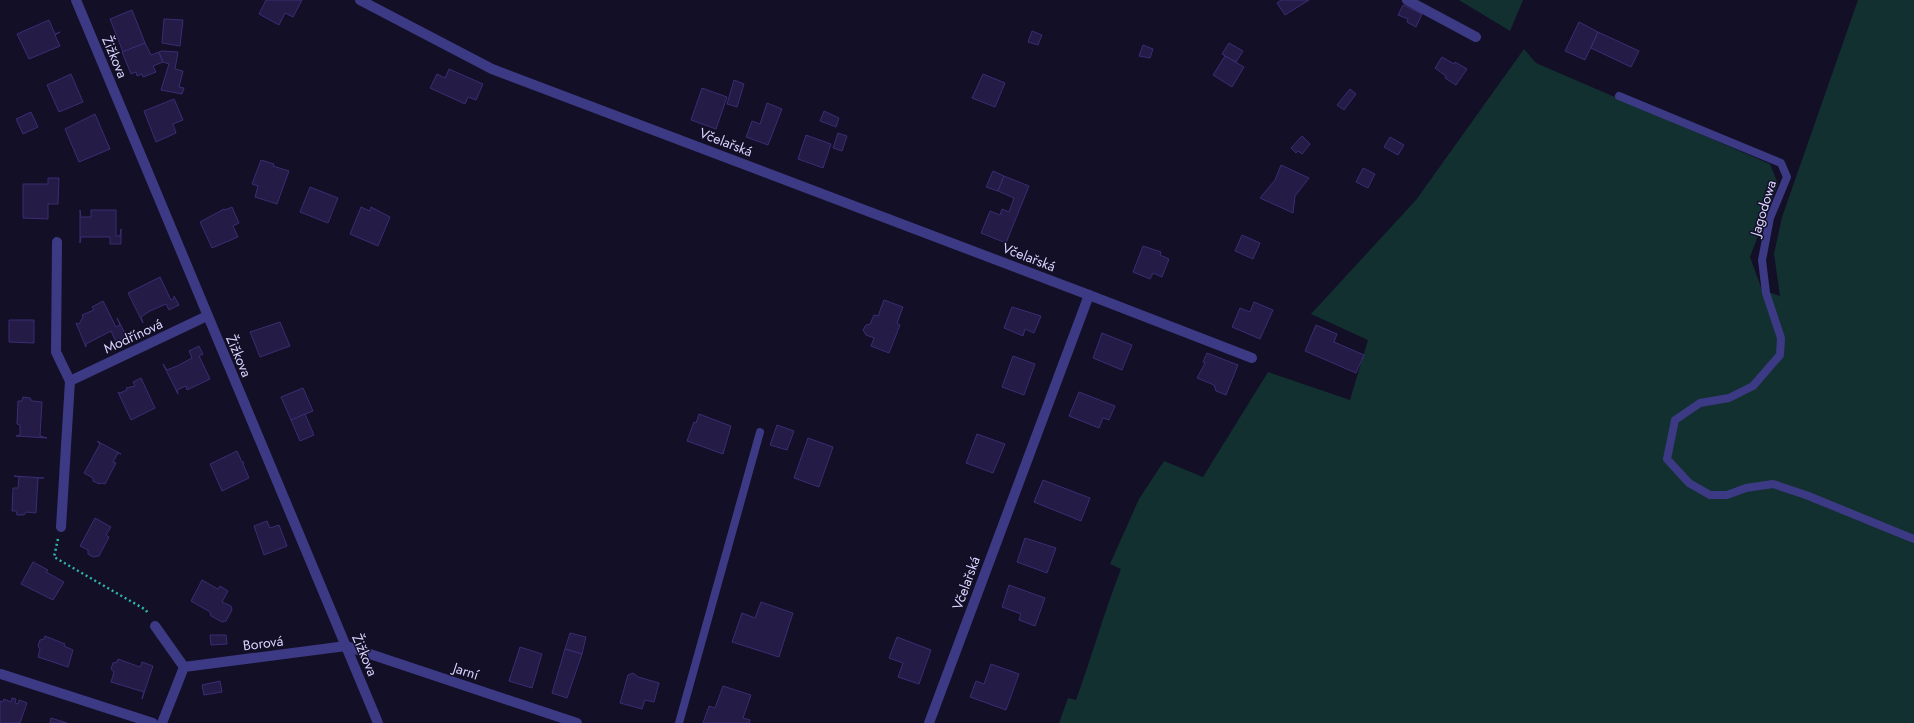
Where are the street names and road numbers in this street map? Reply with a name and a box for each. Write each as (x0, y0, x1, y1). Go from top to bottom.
street label: Žižkova (97, 33, 133, 81)
street label: Včelařská (697, 123, 755, 161)
street label: Jagodowa (1744, 178, 1781, 240)
street label: Včelařská (1000, 238, 1058, 276)
street label: Modřínová (100, 314, 166, 358)
street label: Žižkova (221, 332, 257, 380)
street label: Včelařská (947, 554, 985, 612)
street label: Borová (242, 631, 284, 655)
street label: Žižkova (347, 631, 383, 679)
street label: Jarní (449, 657, 483, 685)

